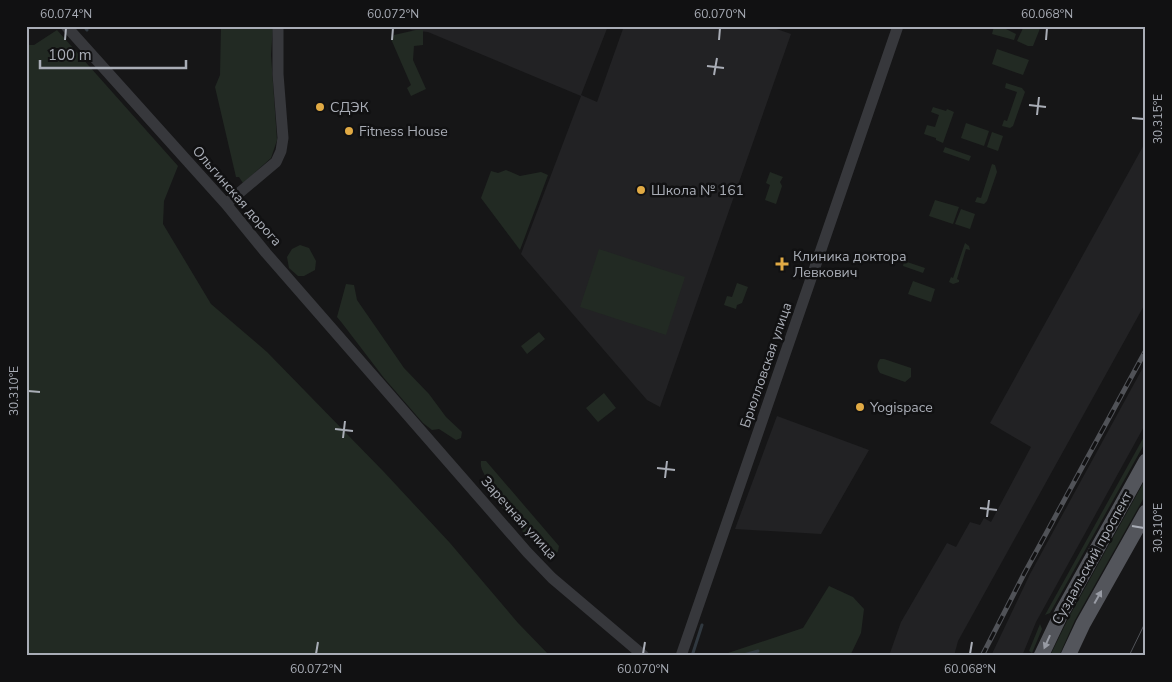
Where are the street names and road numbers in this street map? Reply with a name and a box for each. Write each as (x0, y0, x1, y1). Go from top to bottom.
street label: Ольгинская дорога (188, 142, 286, 250)
street label: Брюлловская улица (736, 300, 796, 430)
street label: Заречная улица (476, 472, 562, 564)
street label: Суздальский проспект (1048, 487, 1137, 628)

